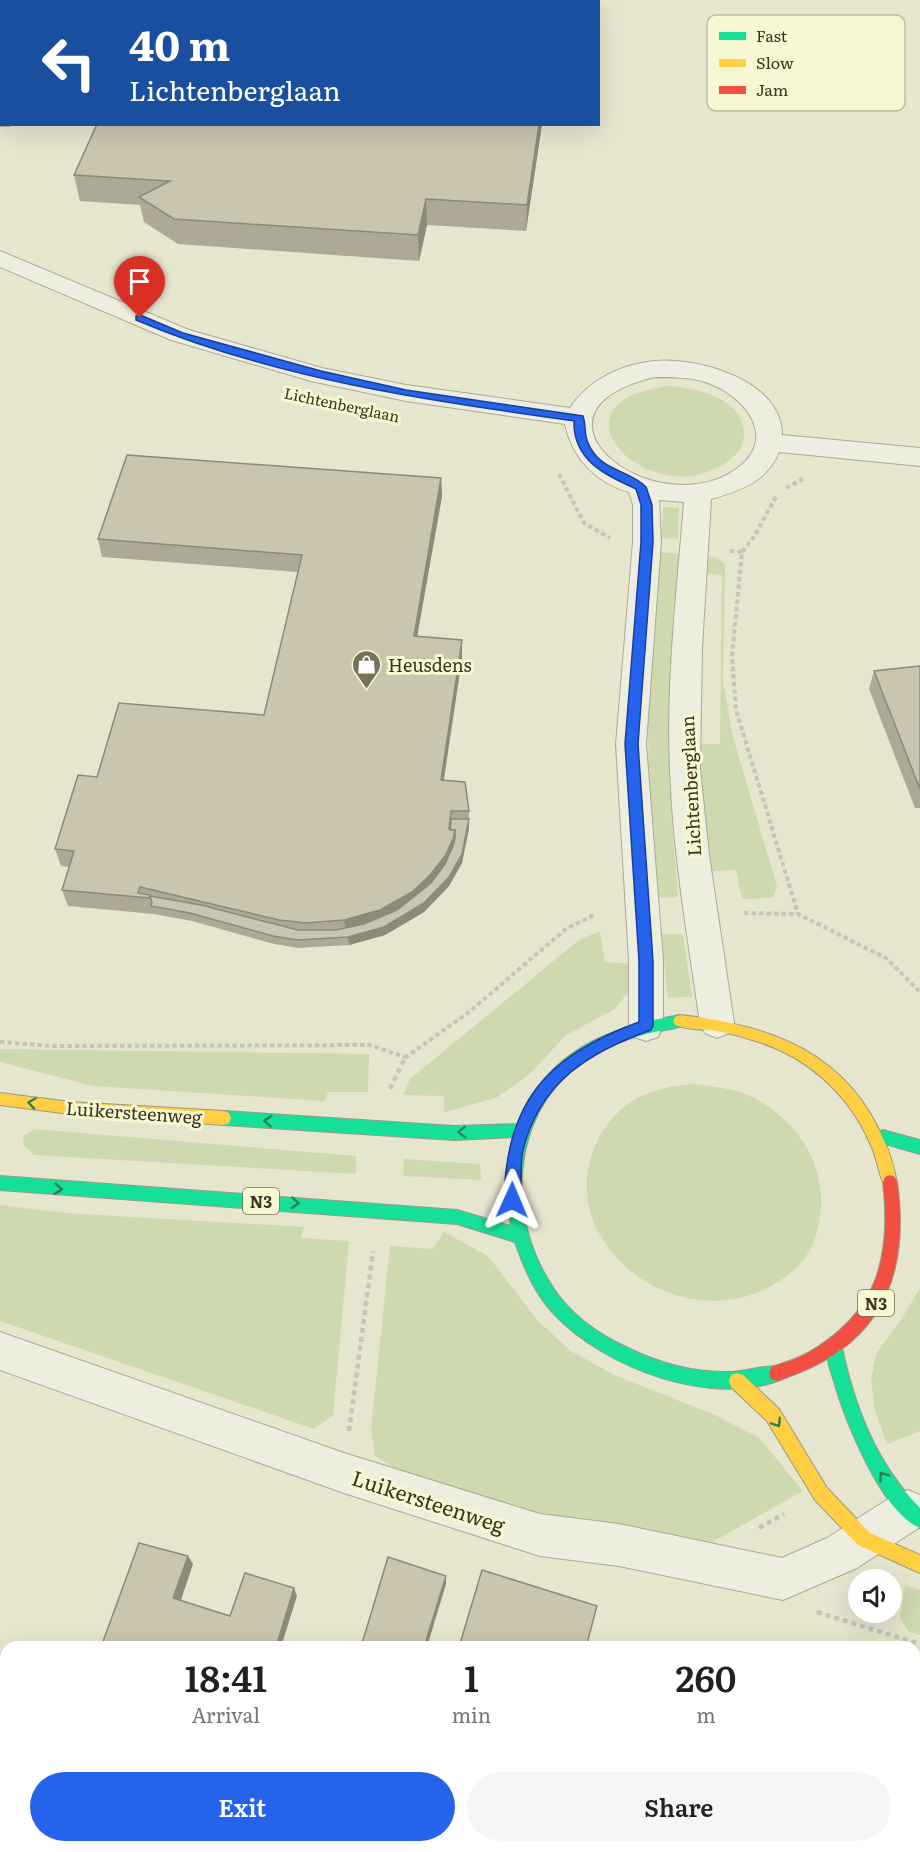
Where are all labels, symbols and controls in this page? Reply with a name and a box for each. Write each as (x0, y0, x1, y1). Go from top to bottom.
text: 40 m (129, 12, 230, 74)
legend (707, 15, 905, 111)
text: Fast (756, 23, 788, 47)
icon: left (30, 24, 108, 102)
text: Slow (756, 50, 794, 74)
text: Lichtenberglaan (129, 69, 341, 109)
text: Jam (756, 77, 789, 101)
pin (114, 256, 165, 318)
icon: arrive (123, 265, 156, 298)
street label: Lichtenberglaan (282, 381, 402, 427)
shop icon: Heusdens (351, 648, 383, 690)
place label: Heusdens (388, 651, 472, 678)
street label: Lichtenberglaan (673, 715, 707, 857)
street label: Luikersteenweg (65, 1094, 204, 1130)
one-way arrow (27, 1097, 36, 1109)
one-way arrow (263, 1114, 272, 1127)
one-way arrow (458, 1126, 467, 1139)
position arrow (480, 1168, 544, 1232)
one-way arrow (54, 1182, 63, 1195)
road number: N3 (243, 1188, 279, 1214)
one-way arrow (290, 1197, 299, 1210)
road number: N3 (858, 1290, 894, 1316)
one-way arrow (770, 1416, 781, 1427)
street label: Luikersteenweg (349, 1461, 510, 1539)
one-way arrow (879, 1471, 890, 1482)
map controls (848, 1569, 902, 1623)
button: sound (848, 1569, 902, 1623)
text: 18:41 (185, 1650, 267, 1703)
text: 1 (464, 1650, 479, 1703)
text: 260 (676, 1650, 736, 1703)
text: Arrival (192, 1699, 260, 1729)
text: min (452, 1699, 491, 1729)
text: m (696, 1699, 716, 1729)
button: Exit (30, 1772, 455, 1841)
button: Share (467, 1772, 891, 1841)

